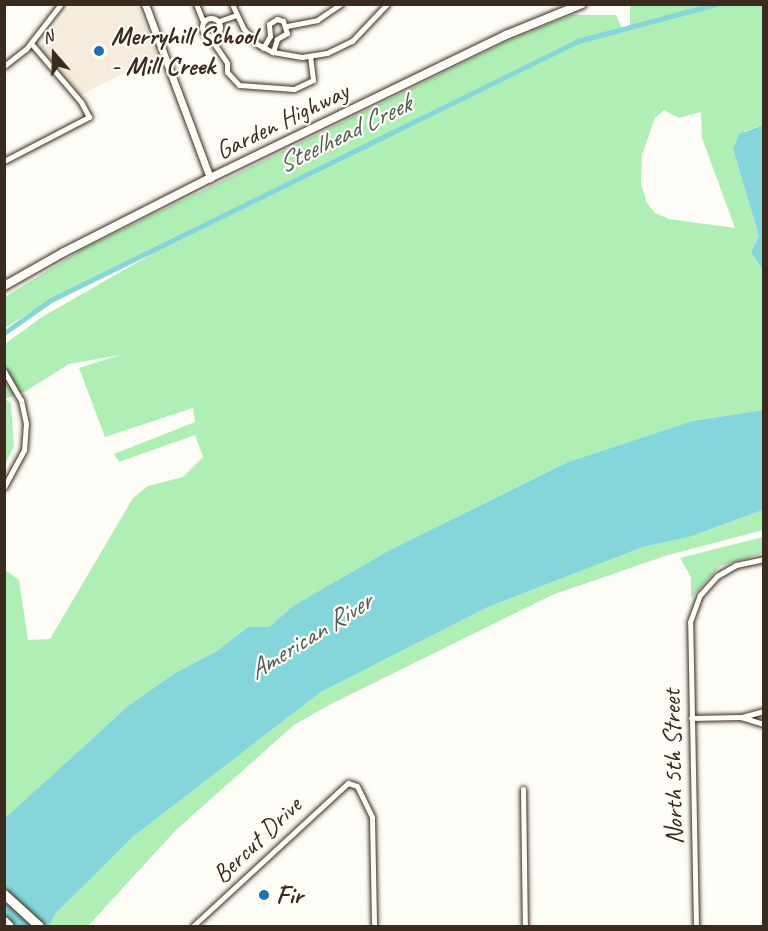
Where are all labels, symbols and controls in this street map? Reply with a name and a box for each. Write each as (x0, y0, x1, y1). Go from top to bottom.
place label: Merryhill School - Mill Creek (111, 20, 256, 82)
north arrow (24, 24, 84, 84)
text: N (40, 26, 56, 48)
marker: Merryhill School - Mill Creek (92, 44, 106, 58)
street label: Garden Highway (211, 76, 353, 166)
water label: Steelhead Creek (272, 88, 416, 180)
water label: American River (242, 585, 378, 687)
street label: North 5th Street (656, 689, 690, 845)
street label: Bercut Drive (206, 790, 308, 890)
place label: Fir (276, 879, 303, 911)
marker: Fir (257, 888, 271, 902)

